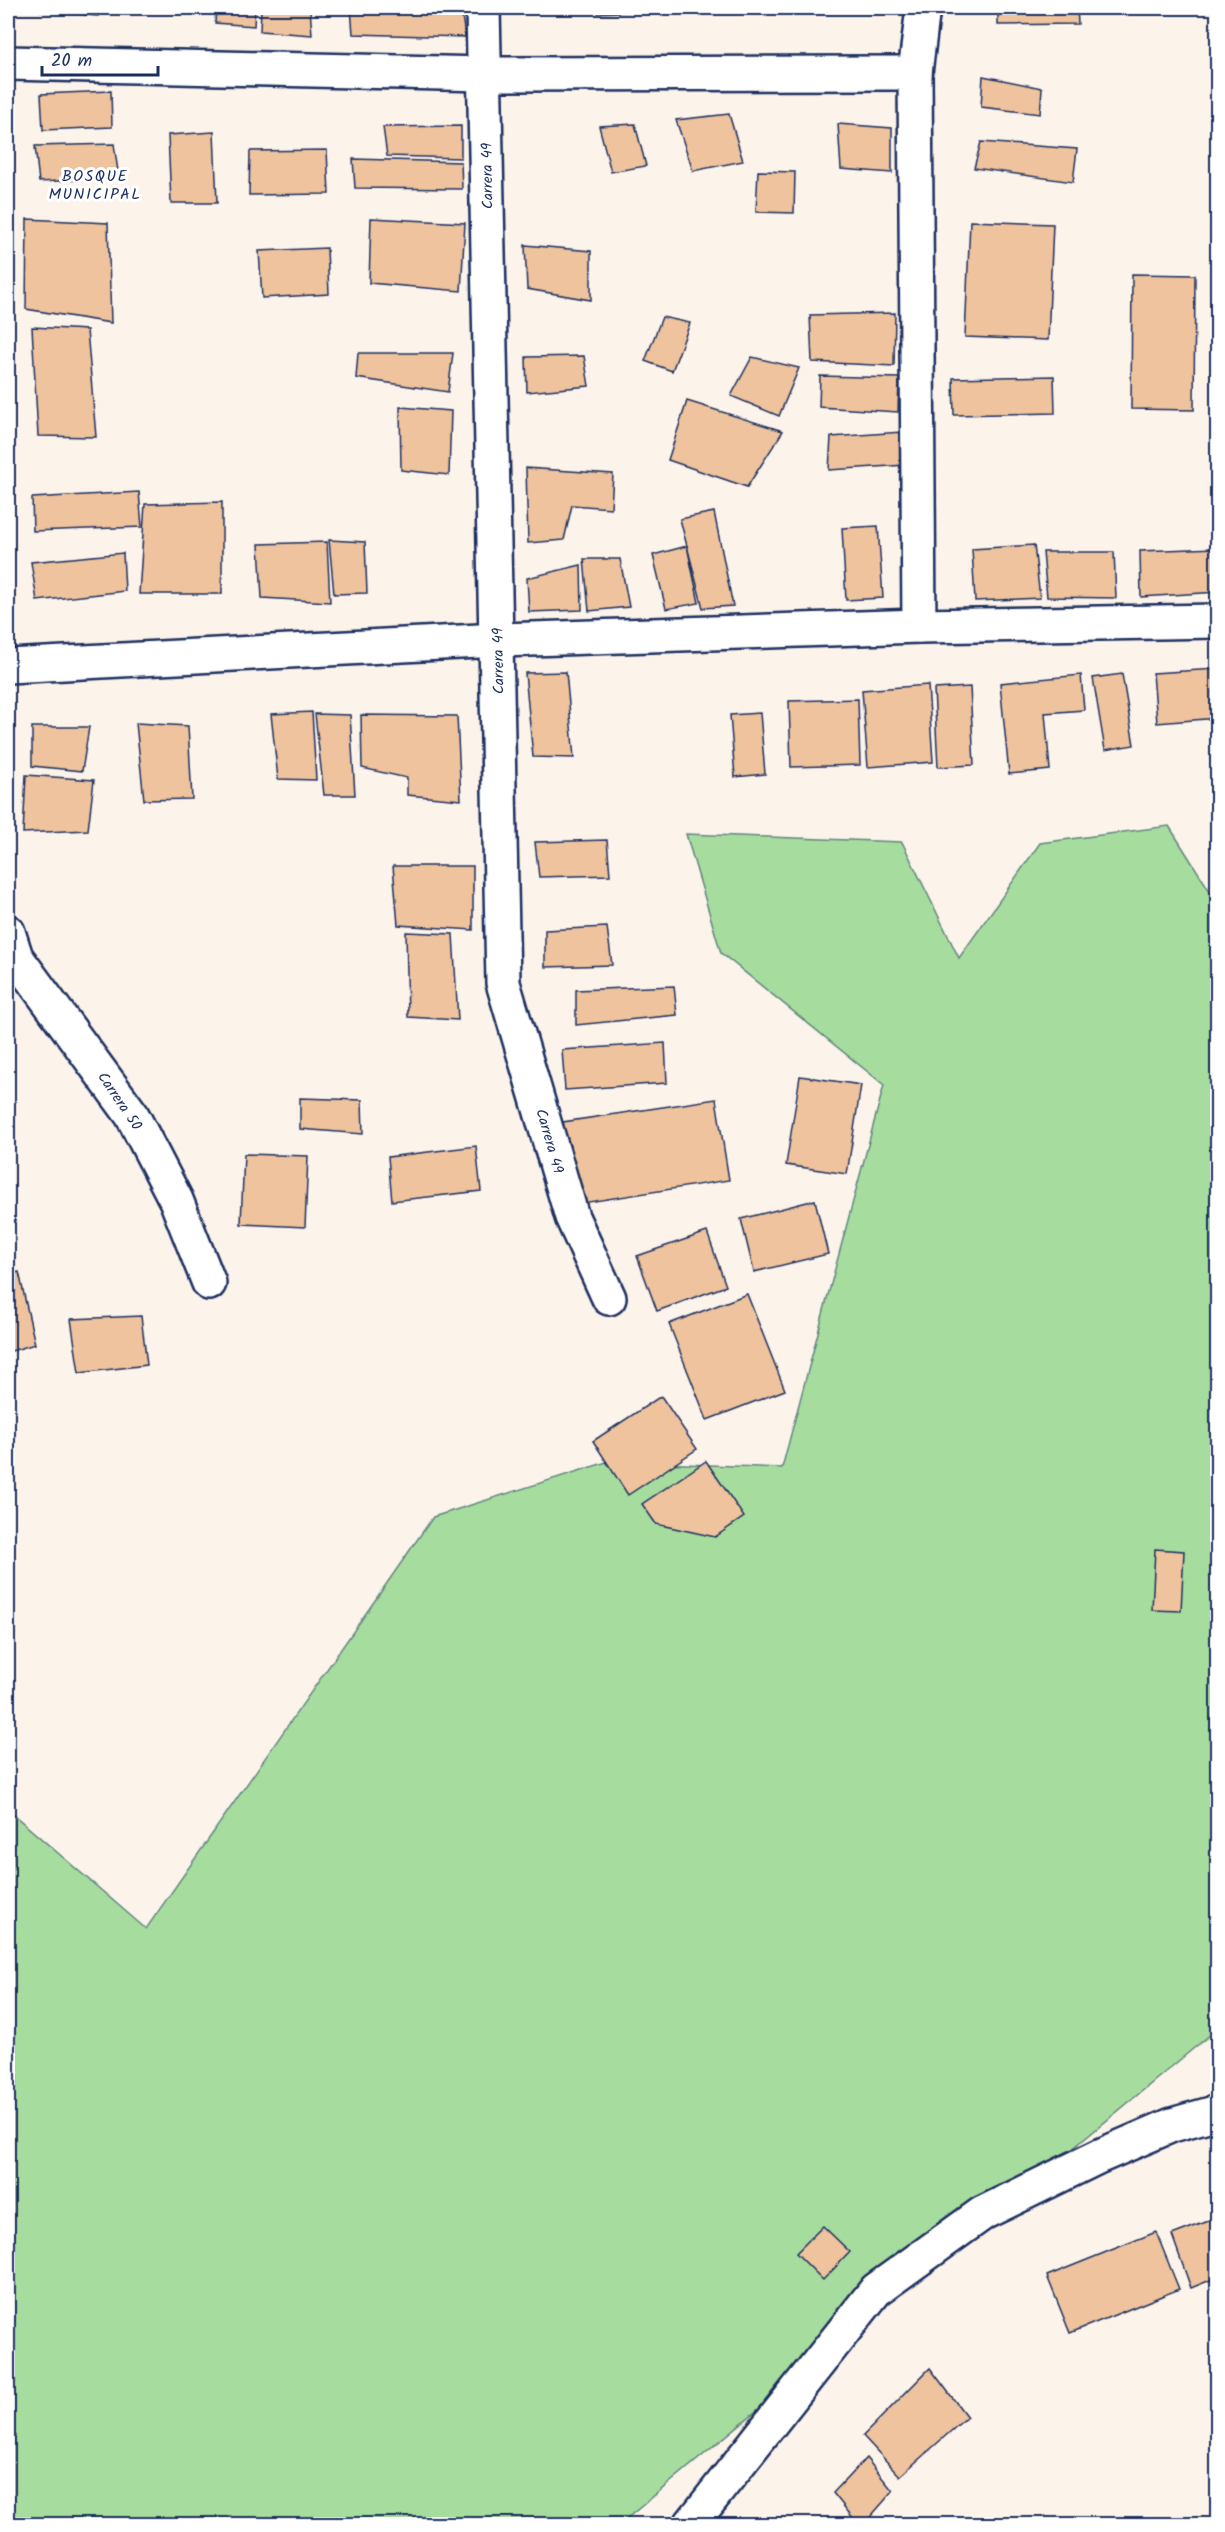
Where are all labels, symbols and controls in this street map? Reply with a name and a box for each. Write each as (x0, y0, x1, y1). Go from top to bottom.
scale bar (42, 39, 158, 77)
text: 20 m (51, 47, 92, 76)
street label: Carrera 49 (475, 142, 501, 209)
district label: BOSQUE MUNICIPAL (48, 164, 142, 207)
street label: Carrera 49 (486, 627, 512, 694)
street label: Carrera 50 (91, 1067, 148, 1136)
street label: Carrera 49 (528, 1106, 570, 1177)

